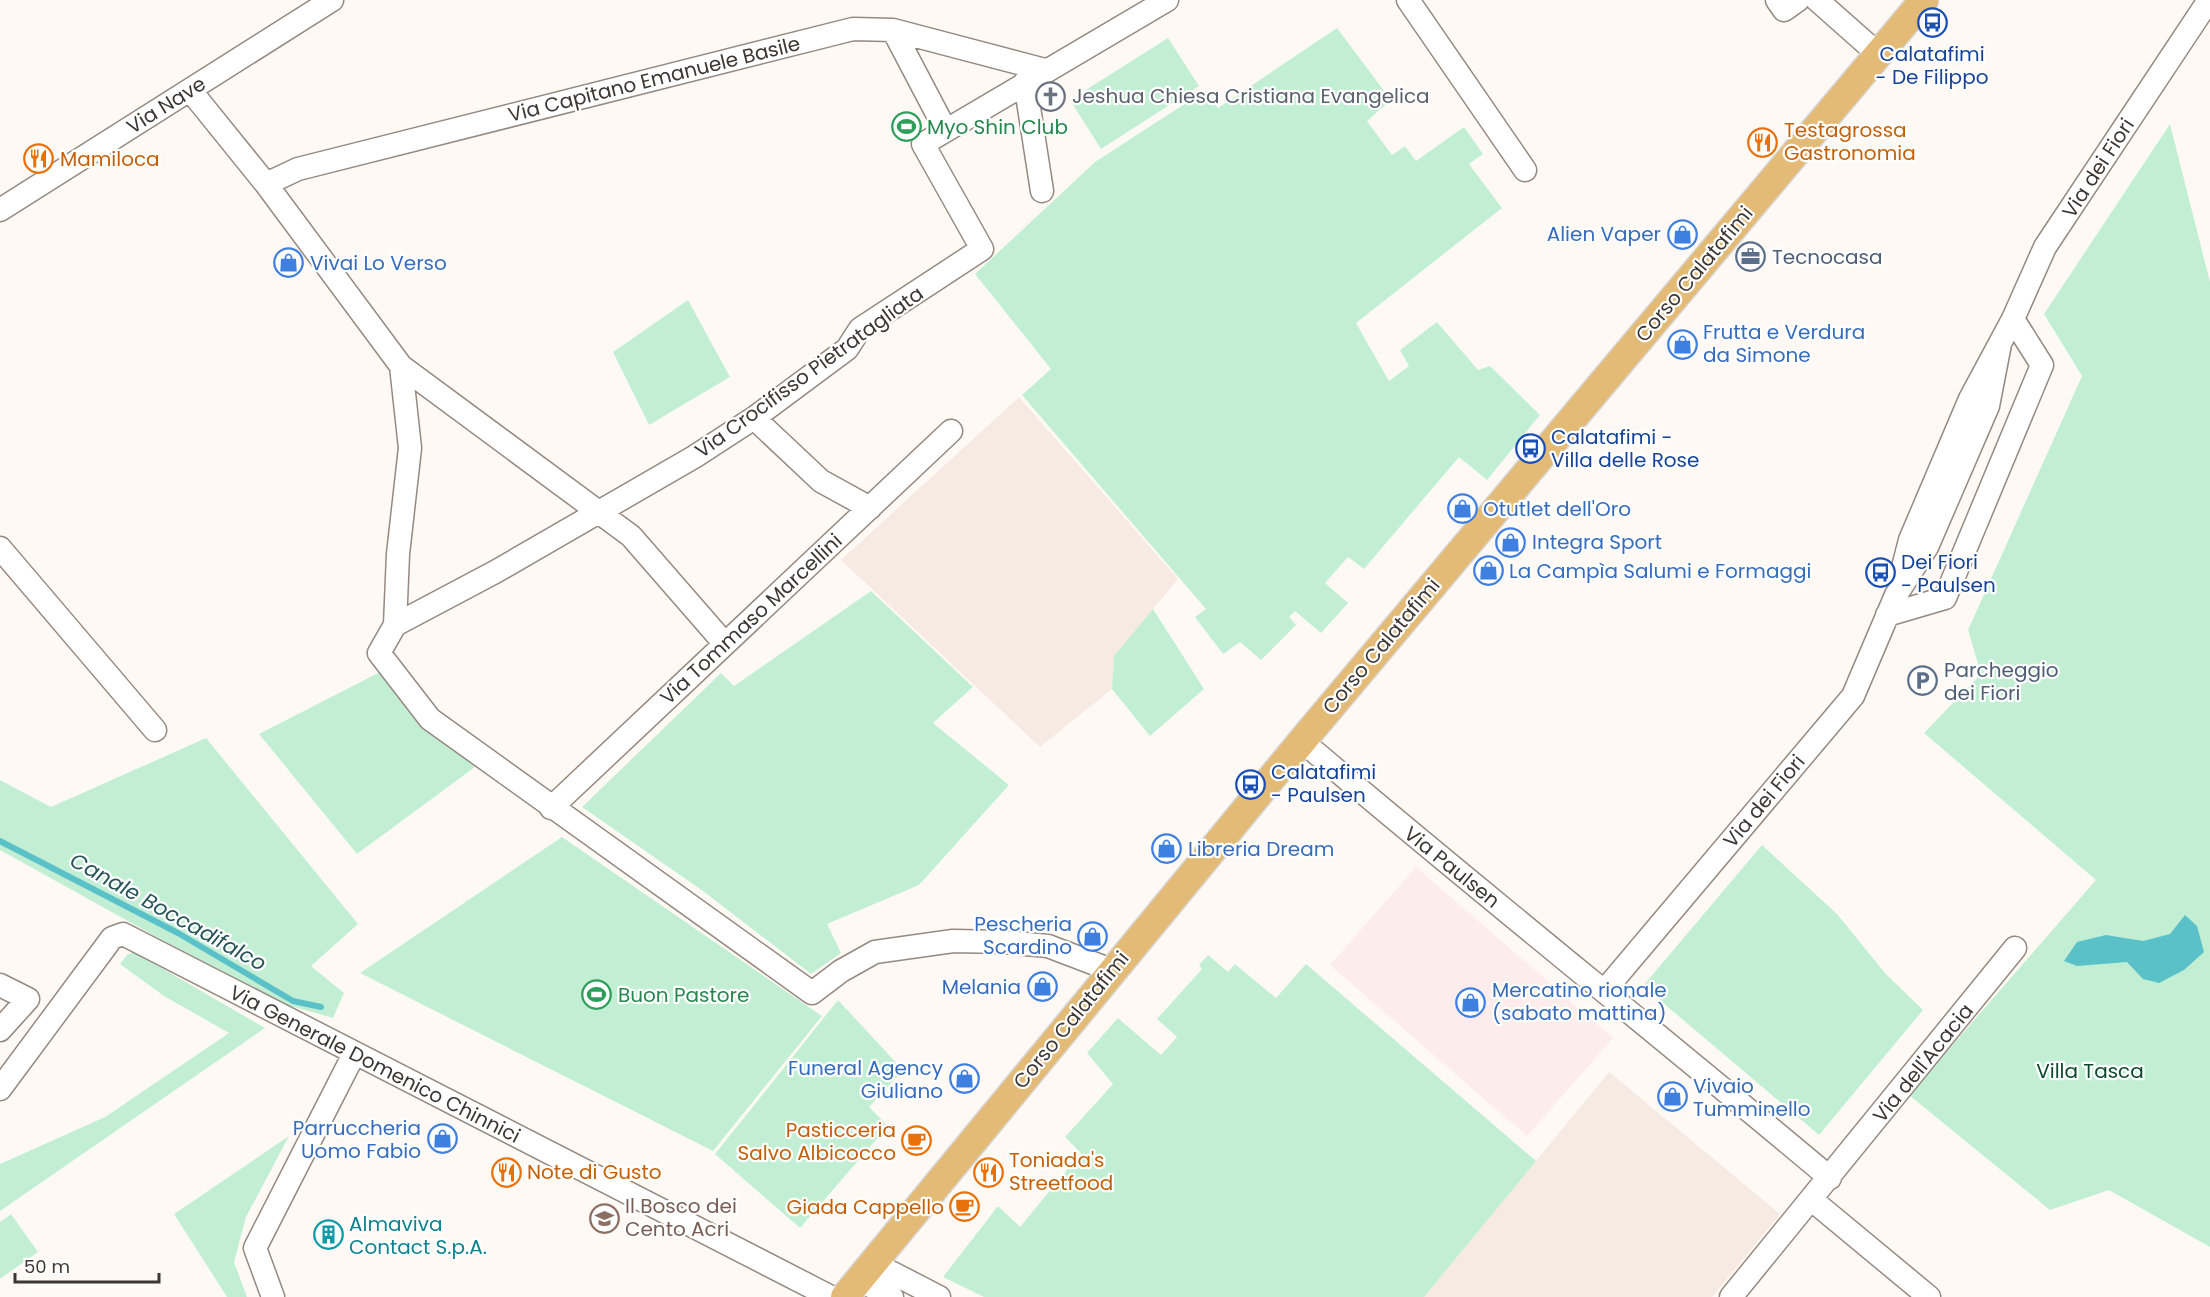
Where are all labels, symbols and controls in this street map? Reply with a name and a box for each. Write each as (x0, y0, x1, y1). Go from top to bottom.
bus stop icon: Calatafimi - De Filippo (1916, 7, 1948, 39)
street label: Via Capitano Emanuele Basile (505, 29, 803, 129)
place label: Calatafimi - De Filippo (1876, 40, 1988, 91)
street label: Via Nave (121, 70, 211, 140)
church icon: Jeshua Chiesa Cristiana Evangelica (1035, 80, 1067, 112)
place label: Jeshua Chiesa Cristiana Evangelica (1072, 82, 1430, 110)
sports icon: Myo Shin Club (890, 111, 922, 143)
place label: Myo Shin Club (927, 113, 1068, 141)
street label: Via dei Fiori (2055, 113, 2141, 223)
place label: Testagrossa Gastronomia (1784, 116, 1916, 167)
restaurant icon: Testagrossa Gastronomia (1747, 126, 1779, 158)
restaurant icon: Mamiloca (23, 143, 55, 175)
place label: Mamiloca (60, 145, 160, 173)
street label: Corso Calatafimi (1629, 200, 1759, 348)
shop icon: Alien Vaper (1666, 218, 1698, 250)
place label: Alien Vaper (1547, 220, 1661, 248)
office icon: Tecnocasa (1735, 241, 1767, 273)
place label: Tecnocasa (1772, 243, 1883, 271)
shop icon: Vivai Lo Verso (273, 247, 305, 279)
place label: Vivai Lo Verso (310, 249, 447, 277)
street label: Via Crocifisso Pietratagliata (689, 279, 929, 465)
place label: Frutta e Verdura da Simone (1703, 318, 1865, 369)
shop icon: Frutta e Verdura da Simone (1666, 328, 1698, 360)
place label: Calatafimi - Villa delle Rose (1551, 423, 1699, 474)
bus stop icon: Calatafimi - Villa delle Rose (1514, 433, 1546, 465)
shop icon: Otutlet dell'Oro (1446, 493, 1478, 525)
place label: Otutlet dell'Oro (1483, 495, 1631, 523)
shop icon: Integra Sport (1495, 526, 1527, 558)
street label: Via Tommaso Marcellini (654, 527, 848, 711)
place label: Integra Sport (1532, 528, 1662, 556)
place label: Dei Fiori - Paulsen (1901, 548, 1996, 599)
shop icon: La Campìa Salumi e Formaggi (1472, 555, 1504, 587)
place label: La Campìa Salumi e Formaggi (1509, 557, 1811, 585)
bus stop icon: Dei Fiori - Paulsen (1864, 557, 1896, 589)
street label: Corso Calatafimi (1316, 572, 1446, 720)
place label: Parcheggio dei Fiori (1944, 656, 2059, 707)
parking icon: Parcheggio dei Fiori (1907, 665, 1939, 697)
street label: Via dei Fiori (1717, 748, 1811, 854)
place label: Calatafimi - Paulsen (1271, 758, 1376, 809)
bus stop icon: Calatafimi - Paulsen (1234, 768, 1266, 800)
street label: Via Paulsen (1398, 820, 1506, 914)
shop icon: Libreria Dream (1151, 833, 1183, 865)
place label: Libreria Dream (1188, 835, 1334, 863)
water label: Canale Boccadifalco (65, 845, 272, 978)
place label: Pescheria Scardino (974, 910, 1072, 961)
shop icon: Pescheria Scardino (1077, 920, 1109, 952)
street label: Corso Calatafimi (1007, 945, 1135, 1095)
shop icon: Melania (1026, 971, 1058, 1003)
place label: Melania (942, 973, 1021, 1001)
place label: Mercatino rionale (sabato mattina) (1492, 976, 1667, 1027)
street label: Via Generale Domenico Chinnici (225, 978, 525, 1150)
sports icon: Buon Pastore (581, 979, 613, 1011)
place label: Buon Pastore (618, 981, 749, 1009)
shop icon: Mercatino rionale (sabato mattina) (1455, 986, 1487, 1018)
street label: Via dell'Acacia (1866, 997, 1980, 1129)
place label: Funeral Agency Giuliano (788, 1054, 943, 1105)
park label: Villa Tasca (2036, 1057, 2144, 1085)
shop icon: Funeral Agency Giuliano (948, 1063, 980, 1095)
place label: Vivaio Tumminello (1693, 1072, 1811, 1123)
shop icon: Vivaio Tumminello (1656, 1081, 1688, 1113)
place label: Parruccheria Uomo Fabio (293, 1114, 421, 1165)
place label: Pasticceria Salvo Albicocco (738, 1116, 896, 1167)
shop icon: Parruccheria Uomo Fabio (426, 1123, 458, 1155)
cafe icon: Pasticceria Salvo Albicocco (901, 1125, 933, 1157)
place label: Toniada's Streetfood (1009, 1146, 1113, 1197)
restaurant icon: Note di Gusto (490, 1156, 522, 1188)
restaurant icon: Toniada's Streetfood (972, 1156, 1004, 1188)
place label: Note di Gusto (527, 1158, 662, 1186)
cafe icon: Giada Cappello (949, 1191, 981, 1223)
place label: Il Bosco dei Cento Acri (625, 1192, 737, 1243)
place label: Giada Cappello (787, 1193, 944, 1221)
school or university icon: Il Bosco dei Cento Acri (588, 1202, 620, 1234)
place label: Almaviva Contact S.p.A. (349, 1210, 487, 1261)
building icon: Almaviva Contact S.p.A. (312, 1219, 344, 1251)
scale bar (15, 1246, 159, 1284)
text: 50 m (24, 1254, 70, 1279)

